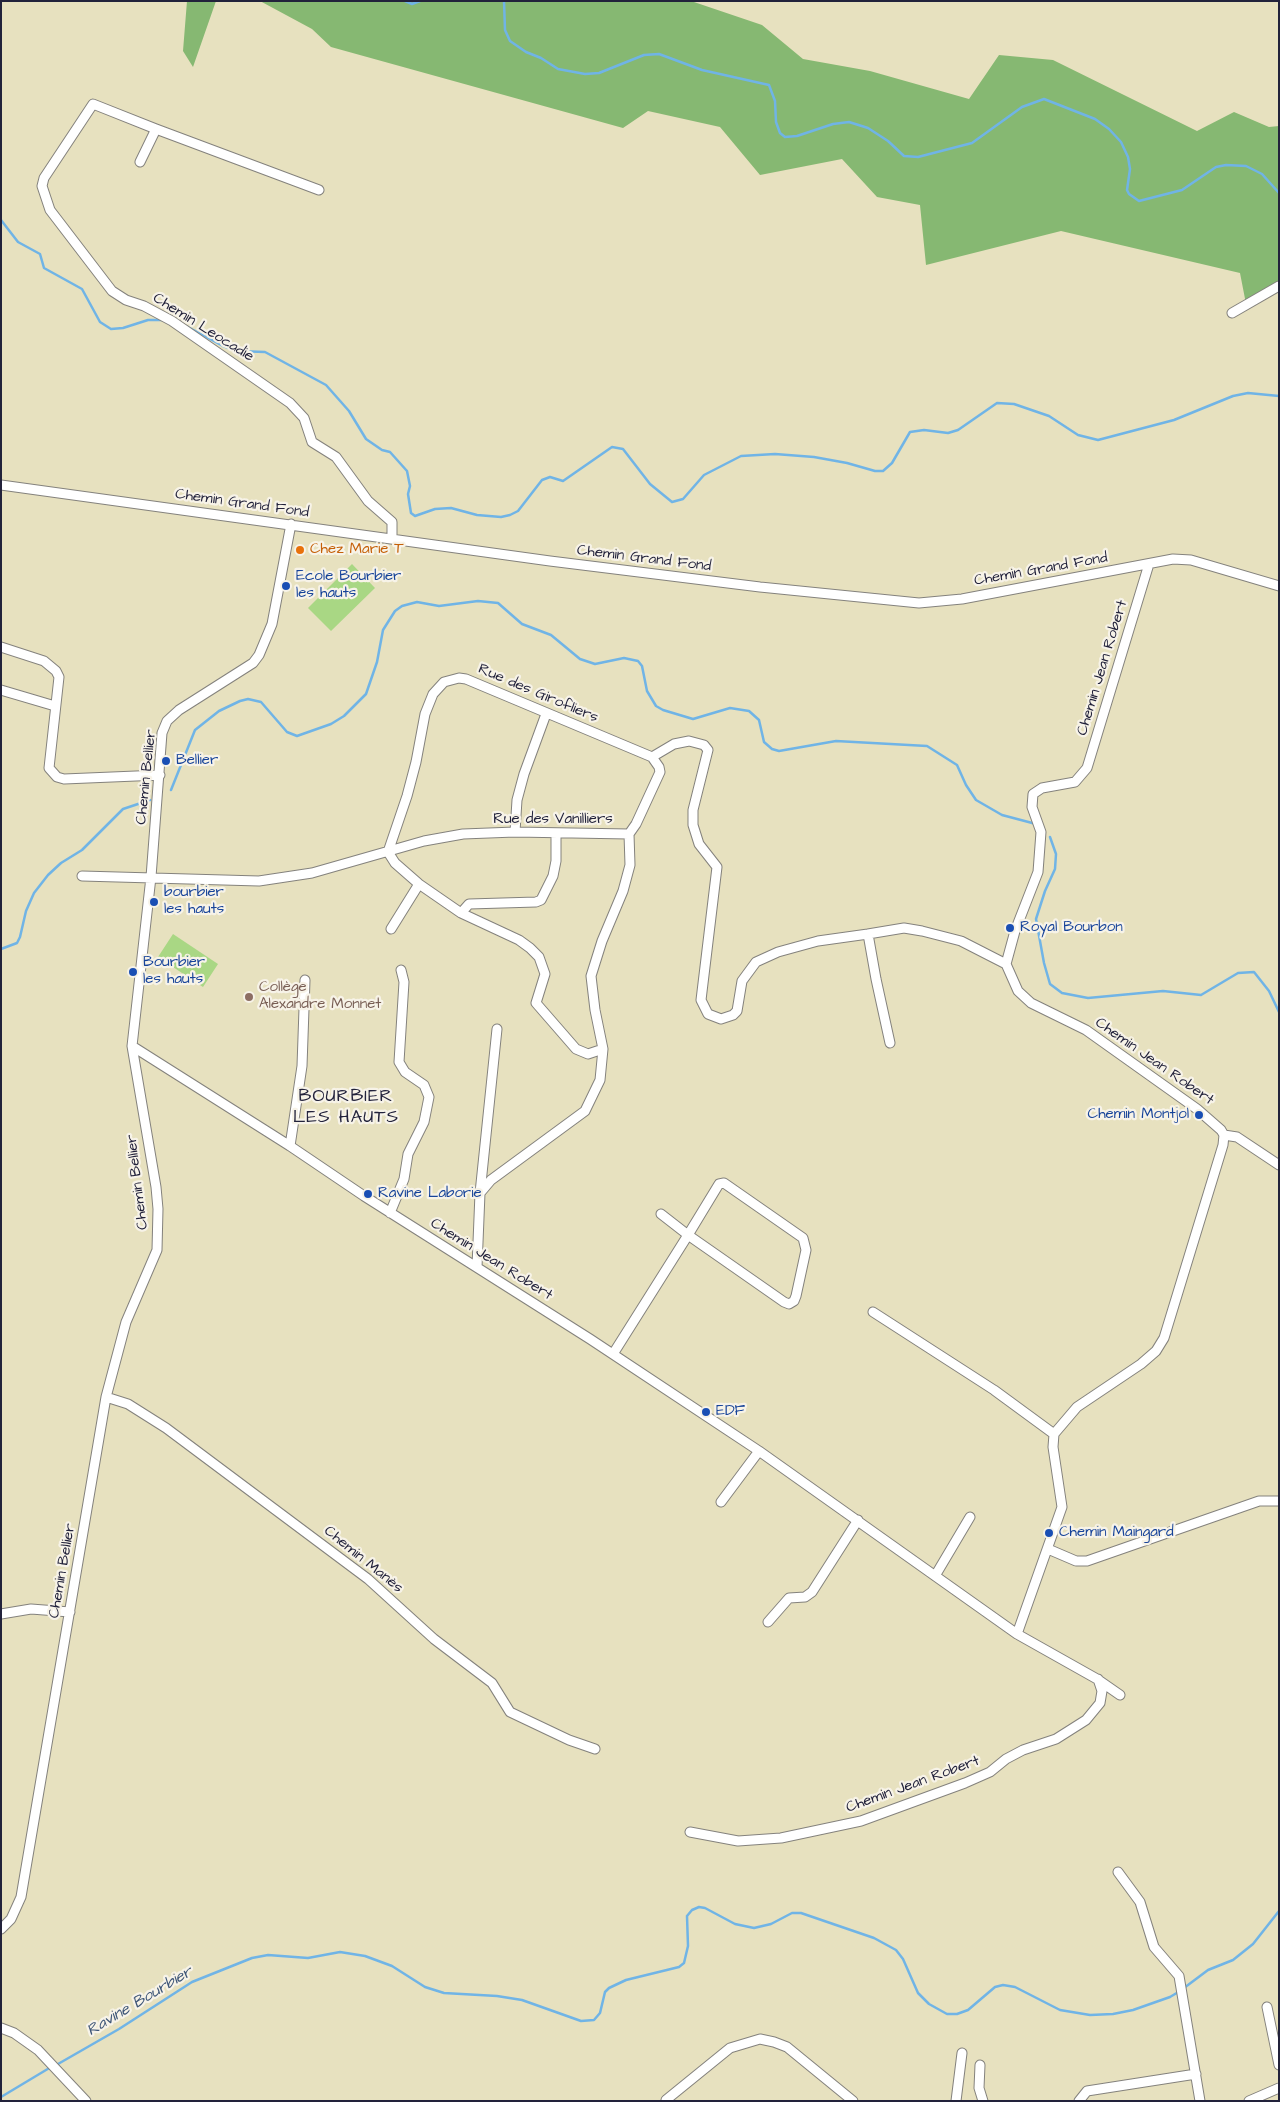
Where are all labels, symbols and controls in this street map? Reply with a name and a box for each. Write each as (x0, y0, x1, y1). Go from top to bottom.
street label: Chemin Leocadie (149, 290, 257, 366)
street label: Chemin Grand Fond (174, 486, 310, 522)
place label: Chez Marie T (310, 541, 404, 559)
street label: Chemin Grand Fond (576, 542, 712, 576)
marker: Chez Marie T (294, 544, 306, 556)
street label: Chemin Grand Fond (973, 549, 1109, 591)
place label: Ecole Bourbier les hauts (296, 568, 401, 603)
marker: Ecole Bourbier les hauts (280, 580, 292, 592)
street label: Chemin Jean Robert (1074, 598, 1132, 738)
street label: Rue des Girofliers (475, 661, 601, 727)
street label: Chemin Bellier (133, 728, 161, 826)
place label: Bellier (176, 752, 218, 770)
marker: Bellier (160, 755, 172, 767)
street label: Rue des Vanilliers (493, 811, 613, 829)
place label: bourbier les hauts (164, 884, 224, 919)
marker: bourbier les hauts (148, 896, 160, 908)
place label: Royal Bourbon (1020, 919, 1123, 937)
marker: Royal Bourbon (1004, 922, 1016, 934)
place label: Bourbier les hauts (143, 954, 205, 989)
marker: Bourbier les hauts (127, 966, 139, 978)
place label: Collège Alexandre Monnet (259, 979, 381, 1014)
marker: Collège Alexandre Monnet (243, 991, 255, 1003)
street label: Chemin Jean Robert (1091, 1014, 1217, 1110)
district label: BOURBIER LES HAUTS (292, 1086, 400, 1128)
place label: Chemin Montjol (1088, 1106, 1189, 1124)
marker: Chemin Montjol (1193, 1109, 1205, 1121)
street label: Chemin Bellier (123, 1133, 153, 1231)
place label: Ravine Laborie (378, 1185, 482, 1203)
marker: Ravine Laborie (362, 1188, 374, 1200)
street label: Chemin Jean Robert (427, 1215, 555, 1305)
place label: EDF (716, 1403, 745, 1421)
marker: EDF (700, 1406, 712, 1418)
street label: Chemin Bellier (46, 1522, 80, 1620)
street label: Chemin Manès (320, 1523, 406, 1597)
place label: Chemin Maingard (1059, 1524, 1174, 1542)
marker: Chemin Maingard (1043, 1527, 1055, 1539)
street label: Chemin Jean Robert (844, 1752, 982, 1818)
water label: Ravine Bourbier (84, 1963, 196, 2041)

